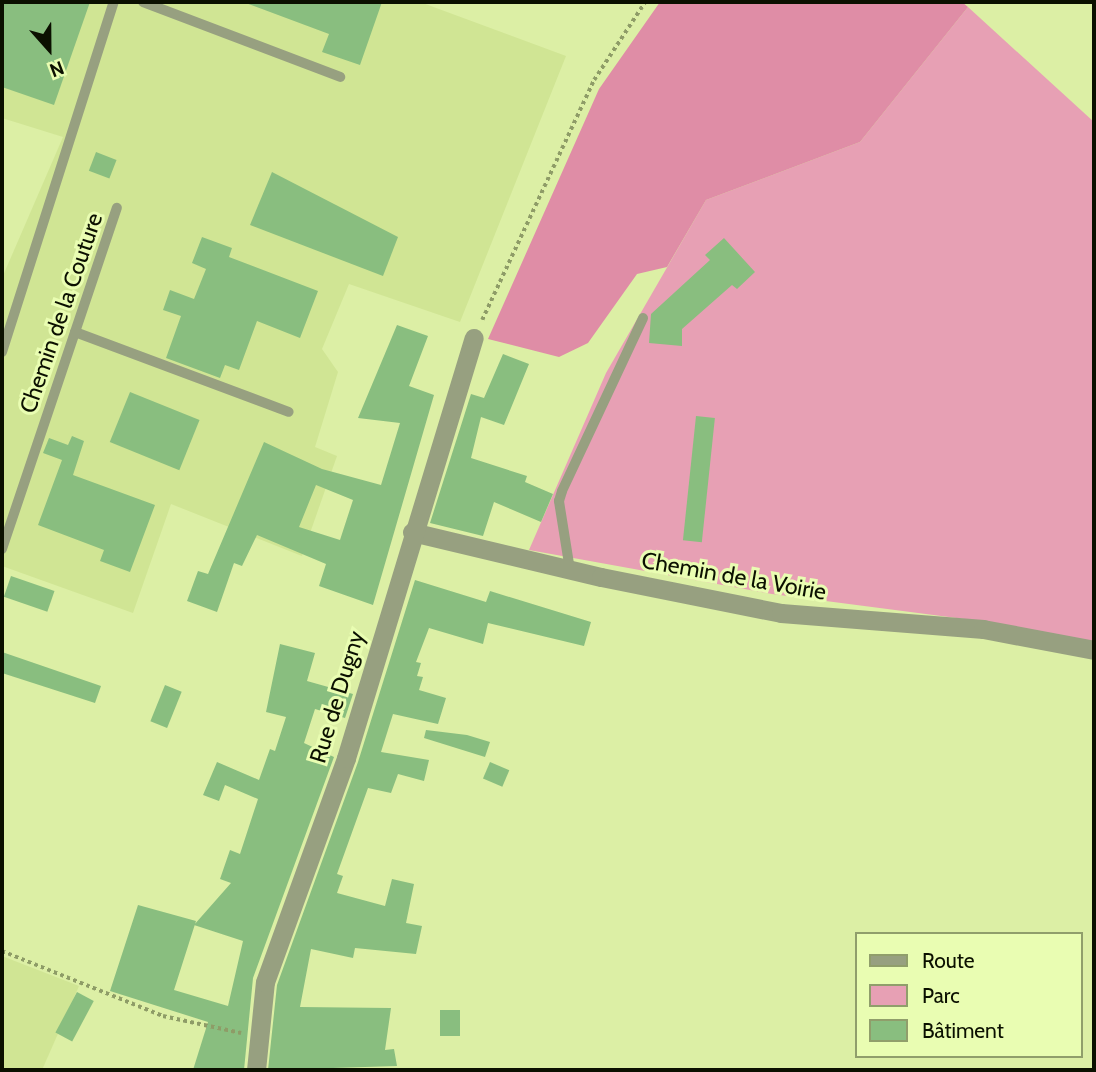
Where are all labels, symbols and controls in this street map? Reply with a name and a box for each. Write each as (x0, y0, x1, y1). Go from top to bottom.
north arrow (14, 14, 84, 84)
text: N (46, 56, 67, 82)
street label: Chemin de la Couture (14, 209, 108, 417)
street label: Chemin de la Voirie (640, 546, 828, 606)
street label: Rue de Dugny (304, 628, 370, 766)
legend (855, 932, 1082, 1058)
text: Route (922, 948, 975, 973)
text: Parc (922, 983, 960, 1008)
text: Bâtiment (922, 1018, 1004, 1043)

